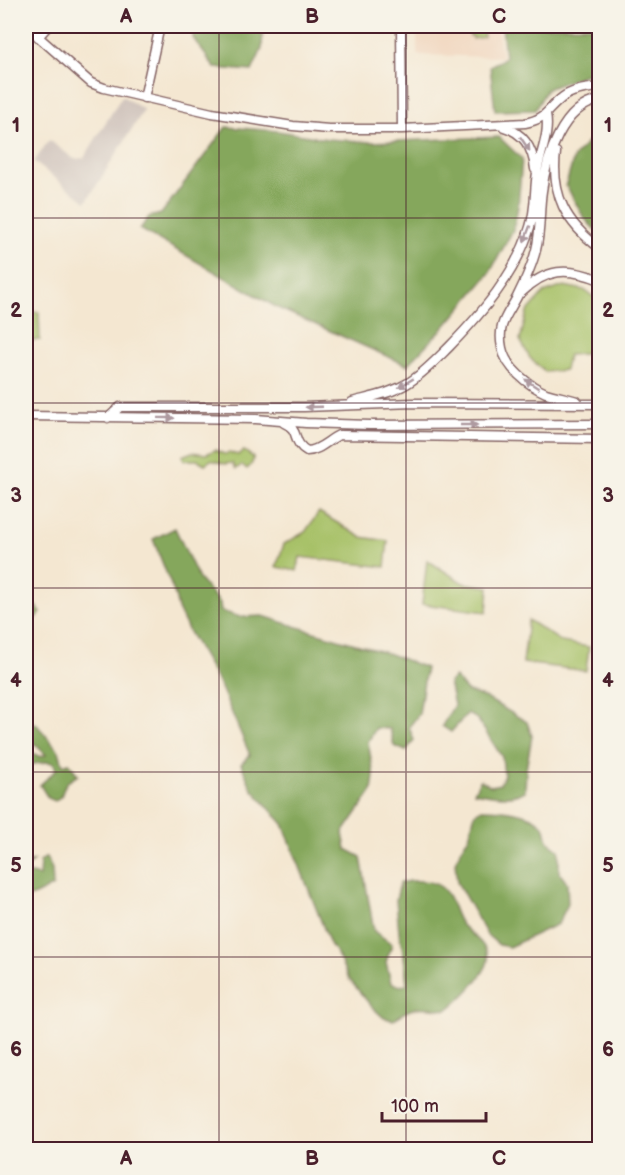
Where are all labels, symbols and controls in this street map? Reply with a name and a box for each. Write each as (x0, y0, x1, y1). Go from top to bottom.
text: A (119, 5, 133, 29)
text: B (305, 5, 319, 29)
text: C (492, 5, 506, 29)
text: 1 (12, 114, 20, 138)
text: 1 (604, 114, 612, 138)
one-way arrow (520, 136, 531, 152)
one-way arrow (522, 225, 531, 243)
text: 2 (10, 299, 22, 323)
text: 2 (602, 299, 614, 323)
one-way arrow (397, 378, 414, 388)
one-way arrow (524, 378, 540, 390)
one-way arrow (304, 402, 323, 412)
one-way arrow (157, 413, 176, 423)
one-way arrow (460, 420, 479, 430)
text: 3 (10, 484, 22, 508)
text: 3 (602, 484, 614, 508)
text: 4 (10, 669, 22, 693)
text: 4 (602, 669, 614, 693)
text: 5 (10, 854, 22, 878)
text: 5 (602, 854, 614, 878)
text: 6 (10, 1038, 22, 1062)
text: 6 (602, 1038, 614, 1062)
scale bar (382, 1085, 486, 1123)
text: 100 m (391, 1096, 439, 1117)
text: A (119, 1147, 133, 1171)
text: B (305, 1147, 319, 1171)
text: C (492, 1147, 506, 1171)

